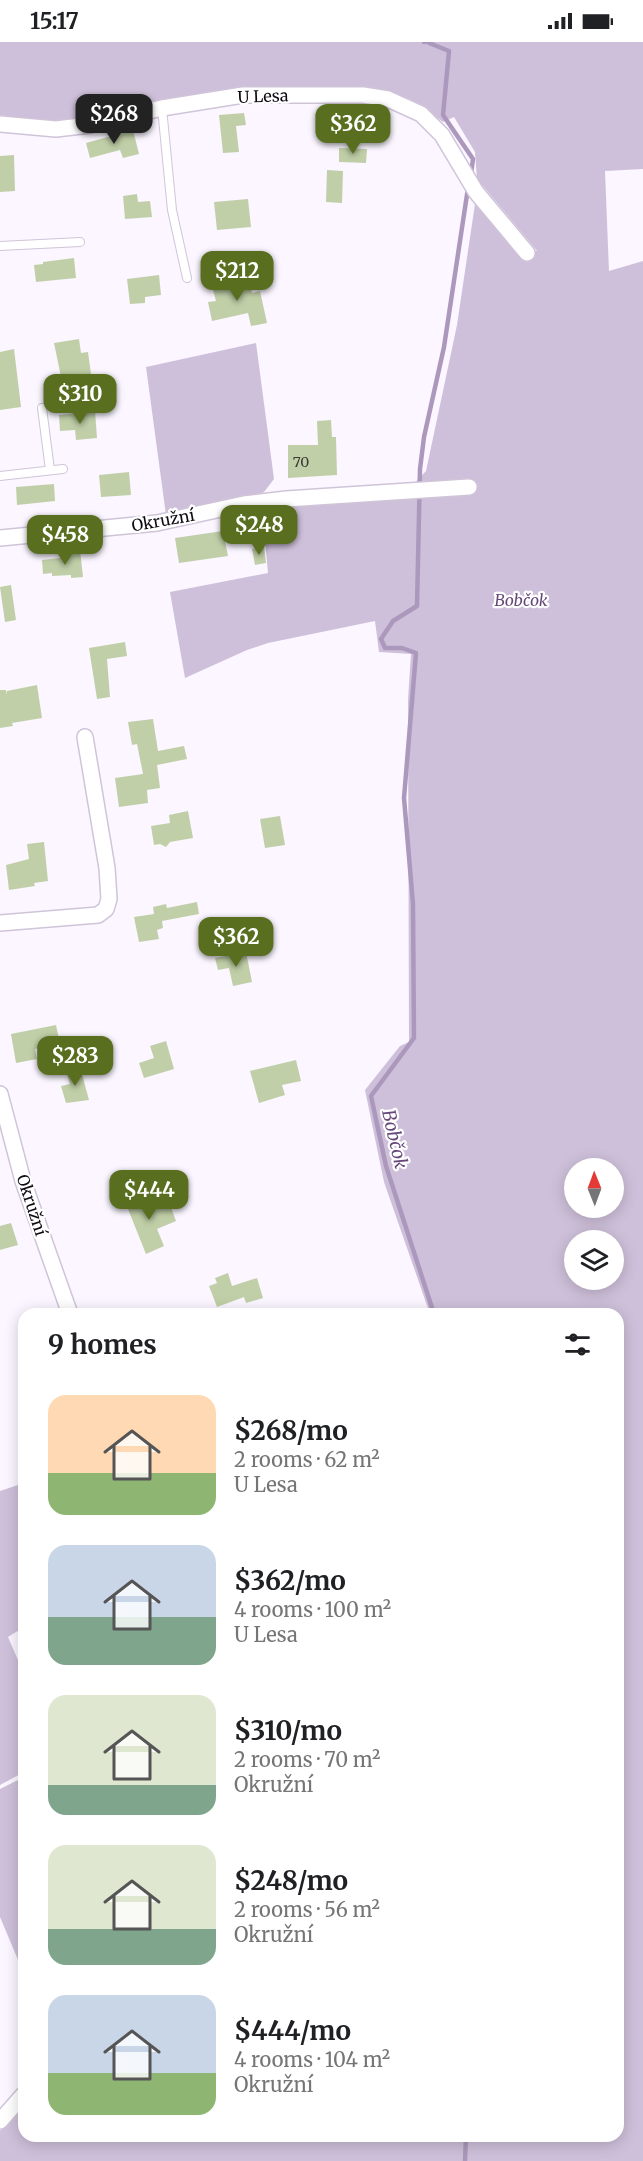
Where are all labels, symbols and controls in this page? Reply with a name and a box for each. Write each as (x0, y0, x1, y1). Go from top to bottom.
text: 15:17 (30, 7, 79, 35)
street label: U Lesa (237, 85, 289, 107)
pin: $268 (78, 94, 150, 145)
text: $268 (90, 101, 138, 126)
pin: $362 (317, 104, 389, 155)
text: $362 (329, 111, 377, 136)
pin: $212 (201, 251, 273, 302)
text: $212 (215, 258, 259, 283)
pin: $310 (44, 374, 116, 425)
text: $310 (58, 381, 102, 406)
house number: 70 (293, 453, 309, 471)
street label: Okružní (130, 505, 197, 535)
pin: $248 (223, 505, 295, 556)
text: $248 (234, 512, 284, 537)
pin: $458 (29, 515, 101, 566)
text: $458 (41, 522, 89, 547)
park label: Bobčok (494, 590, 548, 610)
pin: $362 (200, 917, 272, 968)
text: $362 (212, 924, 260, 949)
pin: $283 (39, 1036, 111, 1087)
text: $283 (51, 1043, 99, 1068)
water label: Bobčok (377, 1107, 413, 1171)
north arrow (564, 1158, 624, 1218)
map controls (564, 1158, 624, 1290)
pin: $444 (113, 1170, 185, 1221)
street label: Okružní (13, 1172, 52, 1239)
text: $444 (123, 1177, 175, 1202)
button: layers (564, 1230, 624, 1290)
text: 9 homes (48, 1328, 157, 1361)
icon: filters (561, 1328, 594, 1361)
text: $268/mo (234, 1414, 348, 1447)
icon: home (96, 1419, 168, 1491)
text: 2 rooms · 62 m² (234, 1447, 380, 1472)
text: U Lesa (234, 1472, 298, 1497)
text: $362/mo (234, 1564, 346, 1597)
icon: home (96, 1569, 168, 1641)
text: 4 rooms · 100 m² (234, 1597, 391, 1622)
text: U Lesa (234, 1622, 298, 1647)
text: $310/mo (234, 1714, 342, 1747)
icon: home (96, 1719, 168, 1791)
text: 2 rooms · 70 m² (234, 1747, 380, 1772)
text: Okružní (234, 1772, 313, 1797)
text: $248/mo (234, 1864, 348, 1897)
icon: home (96, 1869, 168, 1941)
text: 2 rooms · 56 m² (234, 1897, 380, 1922)
text: Okružní (234, 1922, 313, 1947)
text: $444/mo (234, 2014, 351, 2047)
icon: home (96, 2019, 168, 2091)
text: 4 rooms · 104 m² (234, 2047, 390, 2072)
text: Okružní (234, 2072, 313, 2097)

